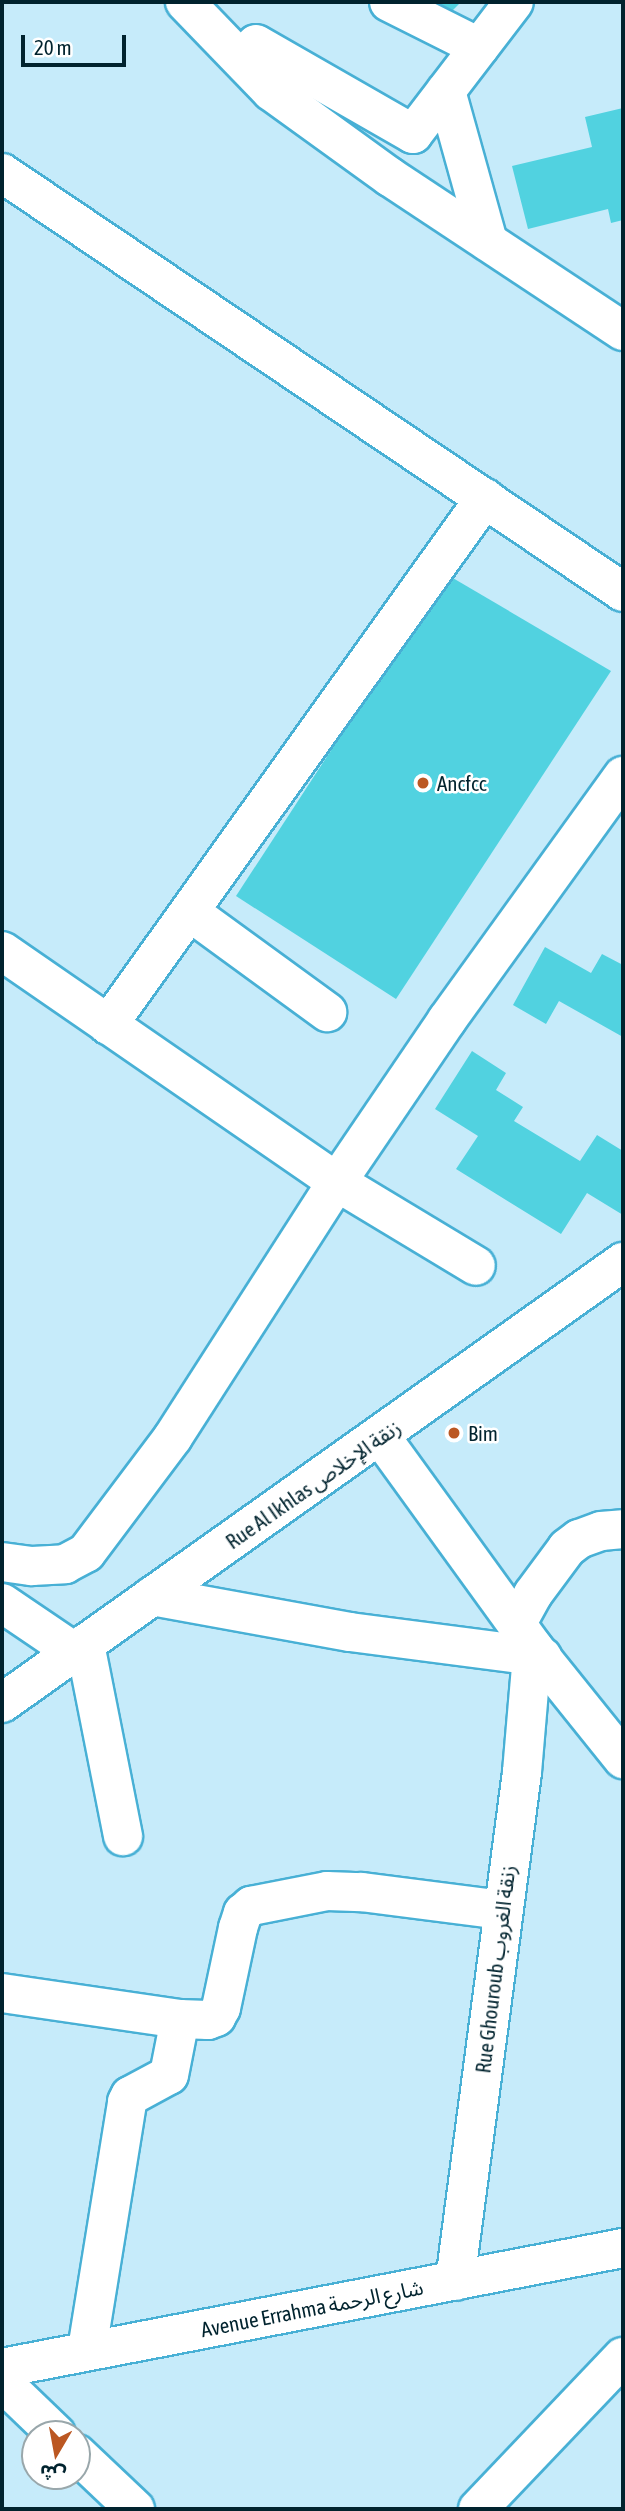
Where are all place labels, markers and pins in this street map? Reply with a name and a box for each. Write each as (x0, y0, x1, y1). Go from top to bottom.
place label: Ancfcc (437, 770, 487, 796)
marker: Ancfcc (415, 775, 431, 791)
place label: Bim (468, 1420, 498, 1446)
marker: Bim (446, 1425, 462, 1441)

